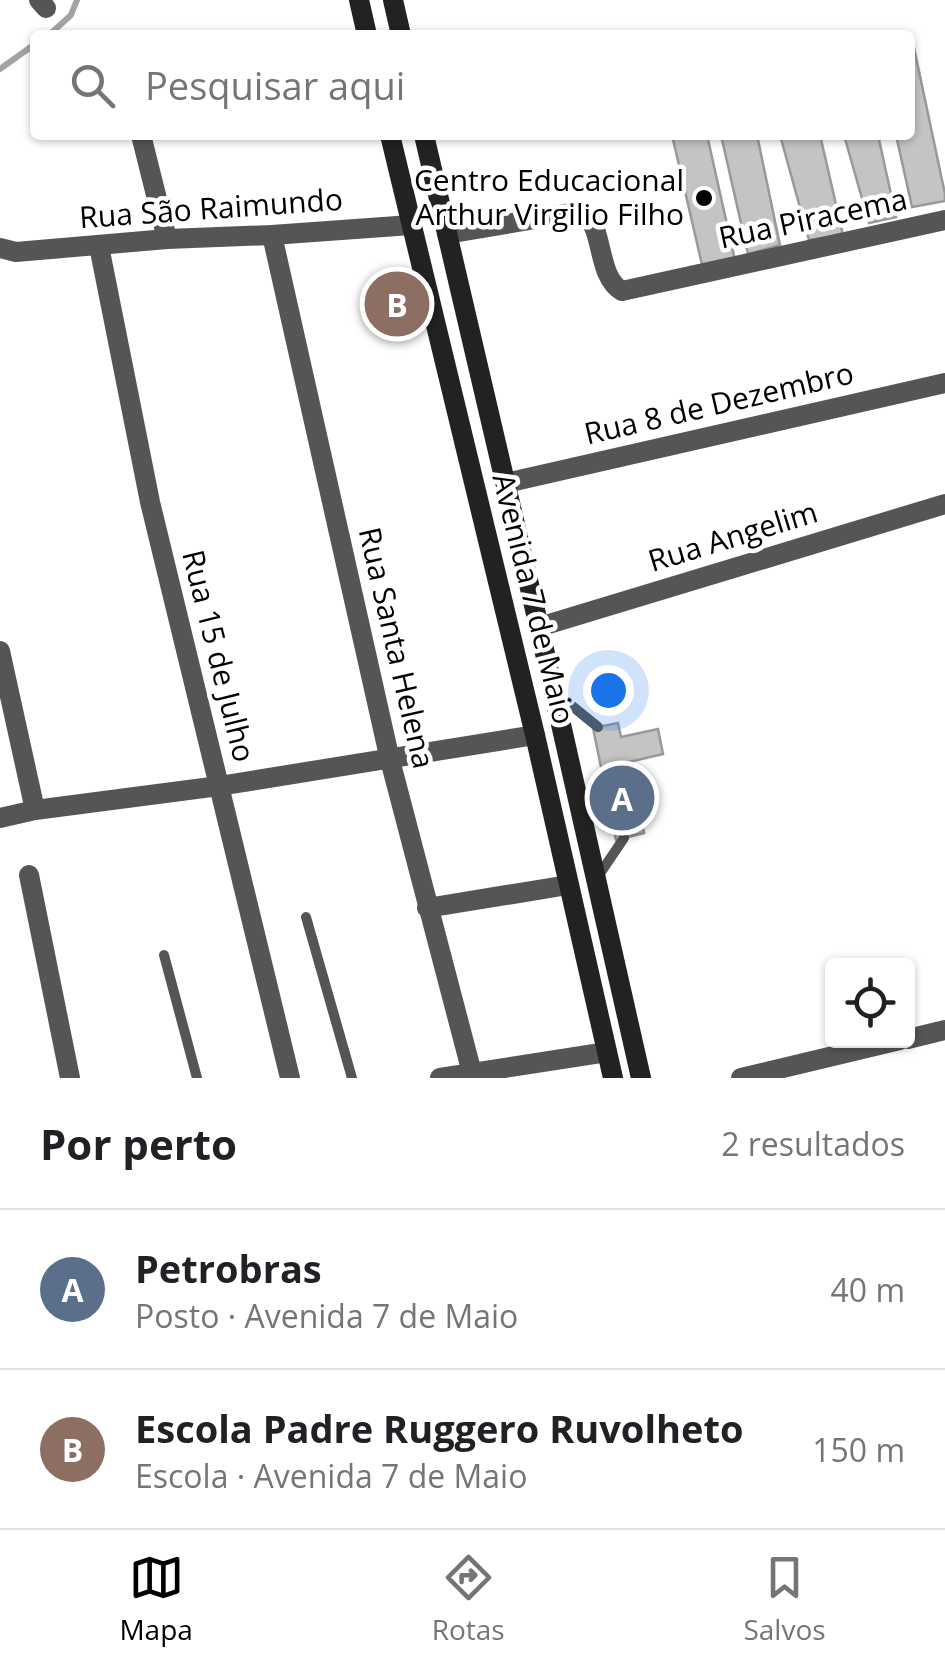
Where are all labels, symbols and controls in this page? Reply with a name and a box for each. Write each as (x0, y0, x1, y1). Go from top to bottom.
search box (30, 30, 915, 140)
icon: search (65, 58, 120, 113)
text: Pesquisar aqui (145, 59, 405, 111)
place label: Centro Educacional Arthur Virgilio Filho (414, 159, 684, 234)
street label: Rua São Raimundo (78, 178, 344, 237)
street label: Rua Piracema (715, 178, 911, 258)
marker: Centro Educacional Arthur Virgilio Filho (693, 187, 715, 209)
pin: B (364, 266, 430, 342)
street label: Rua 8 de Dezembro (580, 352, 857, 453)
street label: Avenida 7 de Maio (484, 469, 585, 728)
street label: Rua Angelim (643, 490, 822, 581)
street label: Rua Santa Helena (350, 523, 445, 772)
street label: Rua 15 de Julho (173, 545, 266, 766)
your location (583, 665, 634, 716)
pin: A (590, 760, 654, 836)
map controls (825, 958, 915, 1048)
button: locate (825, 958, 915, 1048)
text: Por perto (40, 1115, 237, 1172)
text: 2 resultados (721, 1122, 905, 1165)
text: Petrobras (135, 1242, 322, 1294)
text: A (61, 1268, 84, 1311)
text: 40 m (830, 1268, 905, 1311)
text: Posto · Avenida 7 de Maio (135, 1294, 518, 1337)
text: Escola Padre Ruggero Ruvolheto (135, 1402, 743, 1454)
text: B (62, 1428, 83, 1471)
text: 150 m (812, 1428, 905, 1471)
text: Escola · Avenida 7 de Maio (135, 1454, 527, 1497)
tab: Mapa (119, 1550, 193, 1648)
tab: Rotas (432, 1550, 505, 1648)
tab: Salvos (743, 1550, 826, 1648)

